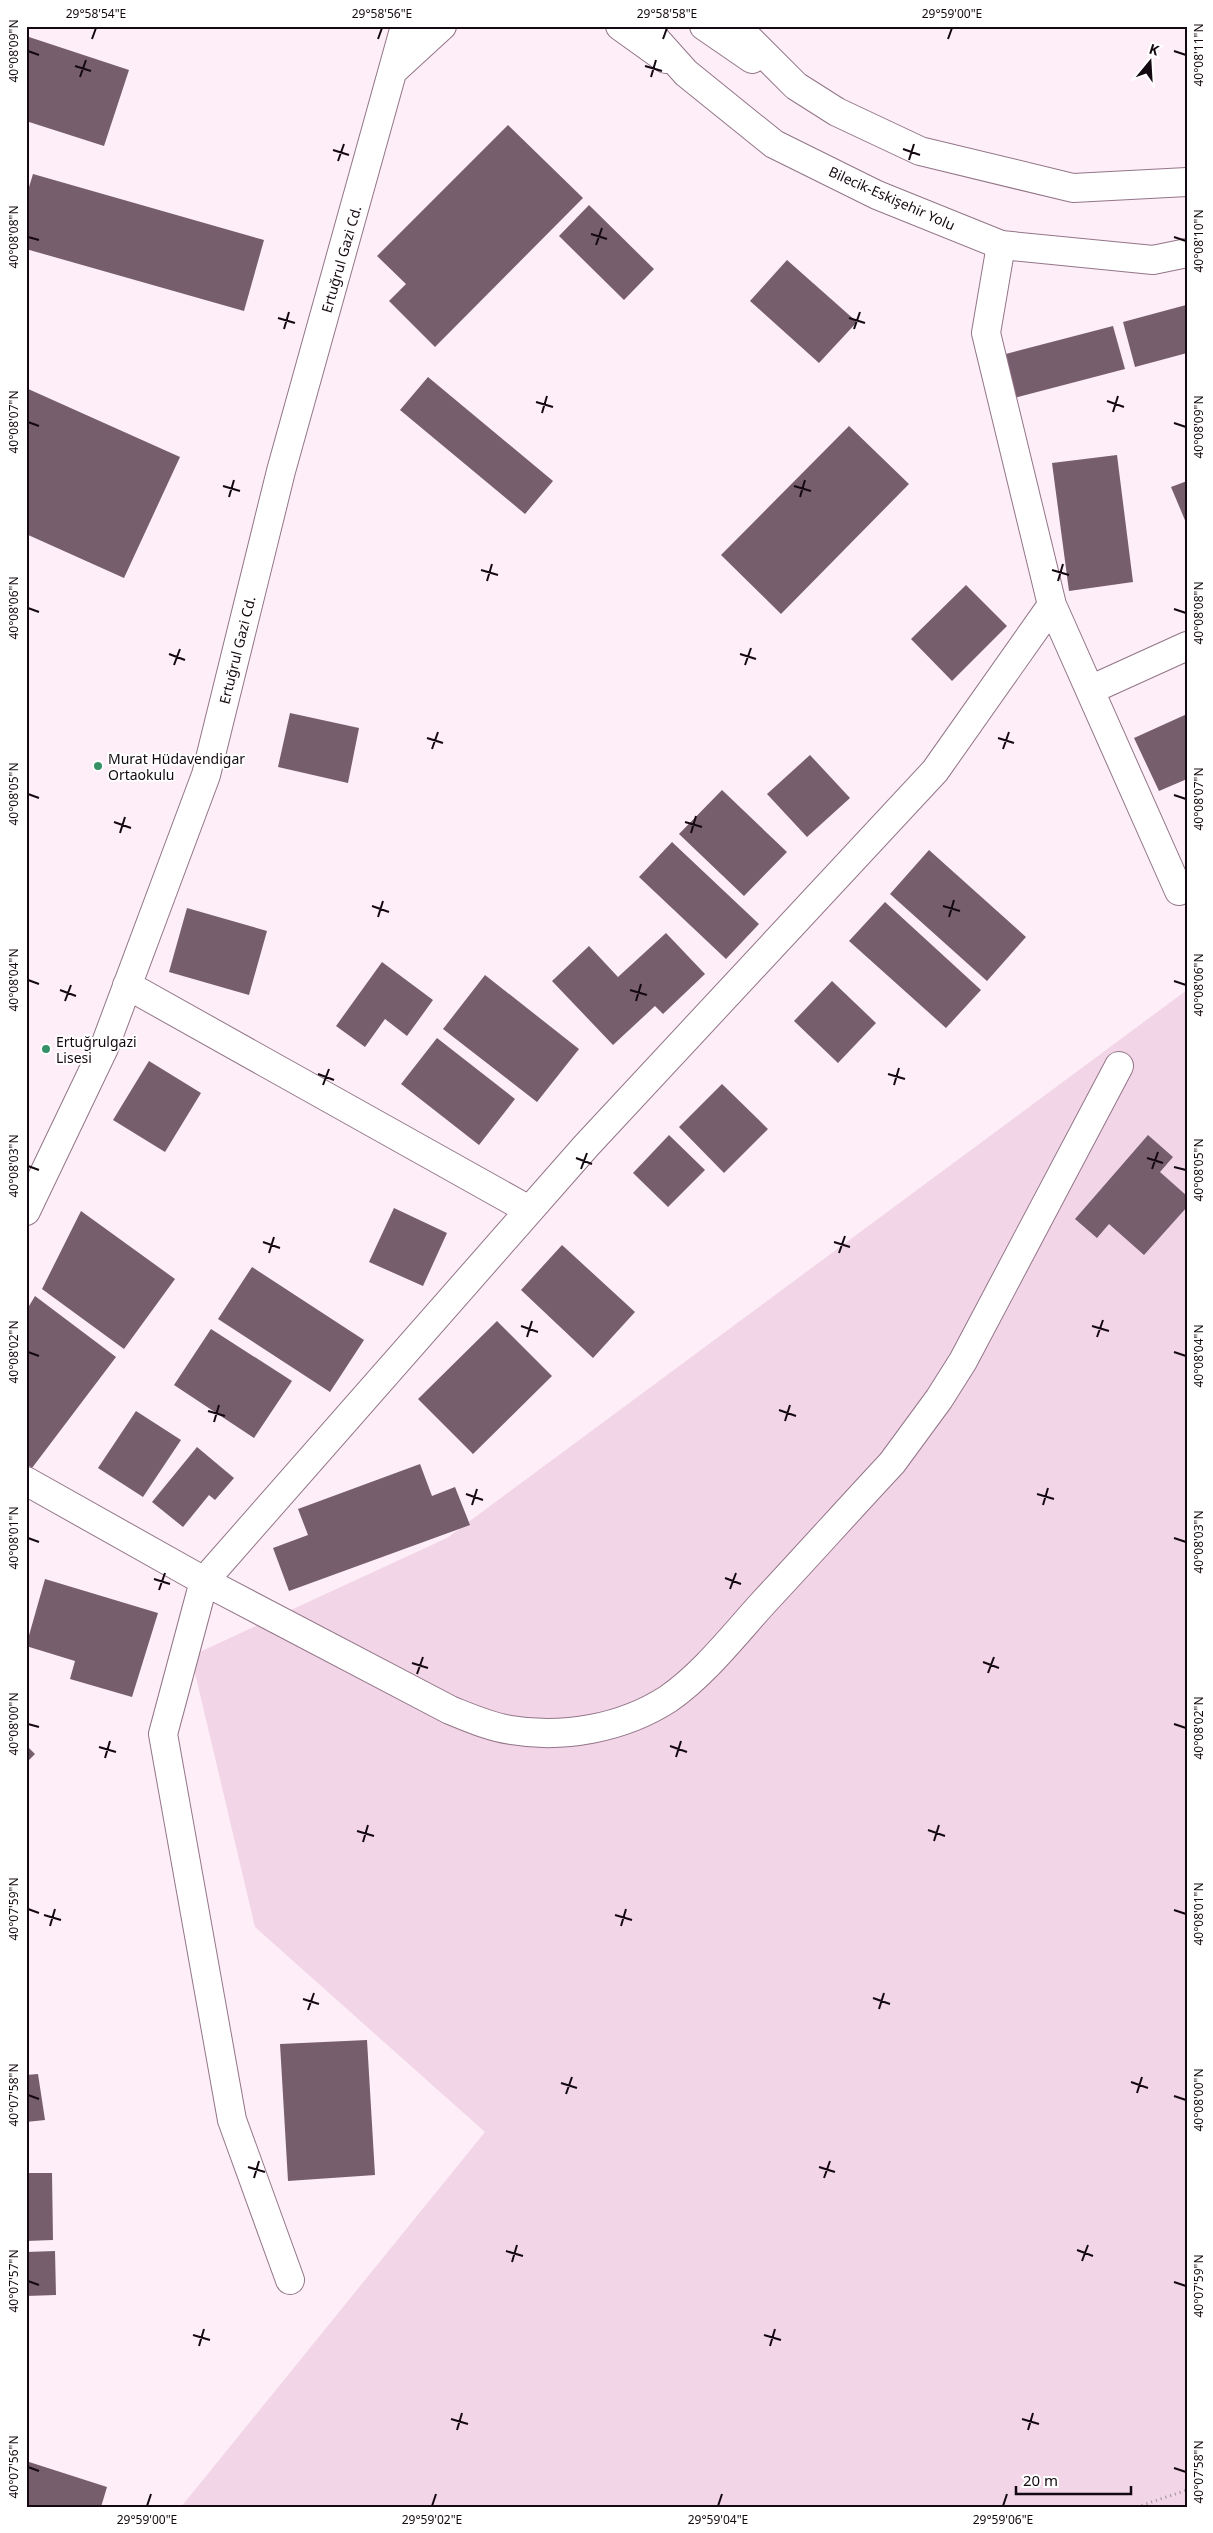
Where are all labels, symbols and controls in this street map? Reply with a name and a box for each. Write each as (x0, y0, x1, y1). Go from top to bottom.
text: 29°58'54"E (66, 5, 126, 22)
text: 29°58'56"E (352, 5, 412, 22)
text: 29°58'58"E (637, 5, 697, 22)
text: 29°59'00"E (922, 5, 982, 22)
text: 40°08'09"N (5, 19, 22, 83)
text: 40°08'11"N (1190, 23, 1207, 87)
north arrow (1126, 38, 1176, 88)
text: K (1147, 39, 1162, 60)
street label: Bilecik-Eskişehir Yolu (826, 162, 958, 234)
street label: Ertuğrul Gazi Cd. (317, 203, 365, 315)
text: 40°08'08"N (5, 205, 22, 269)
text: 40°08'10"N (1190, 209, 1207, 273)
text: 40°08'07"N (5, 390, 22, 454)
text: 40°08'09"N (1190, 395, 1207, 459)
text: 40°08'06"N (5, 576, 22, 640)
text: 40°08'08"N (1190, 581, 1207, 645)
street label: Ertuğrul Gazi Cd. (214, 594, 260, 706)
place label: Murat Hüdavendigar Ortaokulu (108, 749, 245, 784)
marker: Murat Hüdavendigar Ortaokulu (92, 760, 104, 772)
text: 40°08'05"N (5, 762, 22, 826)
text: 40°08'07"N (1190, 767, 1207, 831)
text: 40°08'04"N (5, 948, 22, 1012)
text: 40°08'06"N (1190, 953, 1207, 1017)
place label: Ertuğrulgazi Lisesi (56, 1032, 137, 1067)
marker: Ertuğrulgazi Lisesi (40, 1043, 52, 1055)
text: 40°08'03"N (5, 1134, 22, 1198)
text: 40°08'05"N (1190, 1138, 1207, 1202)
text: 40°08'02"N (5, 1320, 22, 1384)
text: 40°08'04"N (1190, 1324, 1207, 1388)
text: 40°08'01"N (5, 1506, 22, 1570)
text: 40°08'03"N (1190, 1510, 1207, 1574)
text: 40°08'00"N (5, 1692, 22, 1756)
text: 40°08'02"N (1190, 1696, 1207, 1760)
text: 40°07'59"N (5, 1877, 22, 1941)
text: 40°08'01"N (1190, 1882, 1207, 1946)
text: 40°07'58"N (5, 2063, 22, 2127)
text: 40°08'00"N (1190, 2068, 1207, 2132)
text: 40°07'57"N (5, 2249, 22, 2313)
text: 40°07'59"N (1190, 2254, 1207, 2318)
text: 40°07'56"N (5, 2435, 22, 2499)
text: 40°07'58"N (1190, 2440, 1207, 2504)
scale bar (1016, 2463, 1130, 2495)
text: 20 m (1023, 2470, 1058, 2490)
text: 29°59'00"E (117, 2511, 177, 2528)
text: 29°59'02"E (402, 2511, 462, 2528)
text: 29°59'04"E (688, 2511, 748, 2528)
text: 29°59'06"E (973, 2511, 1033, 2528)

